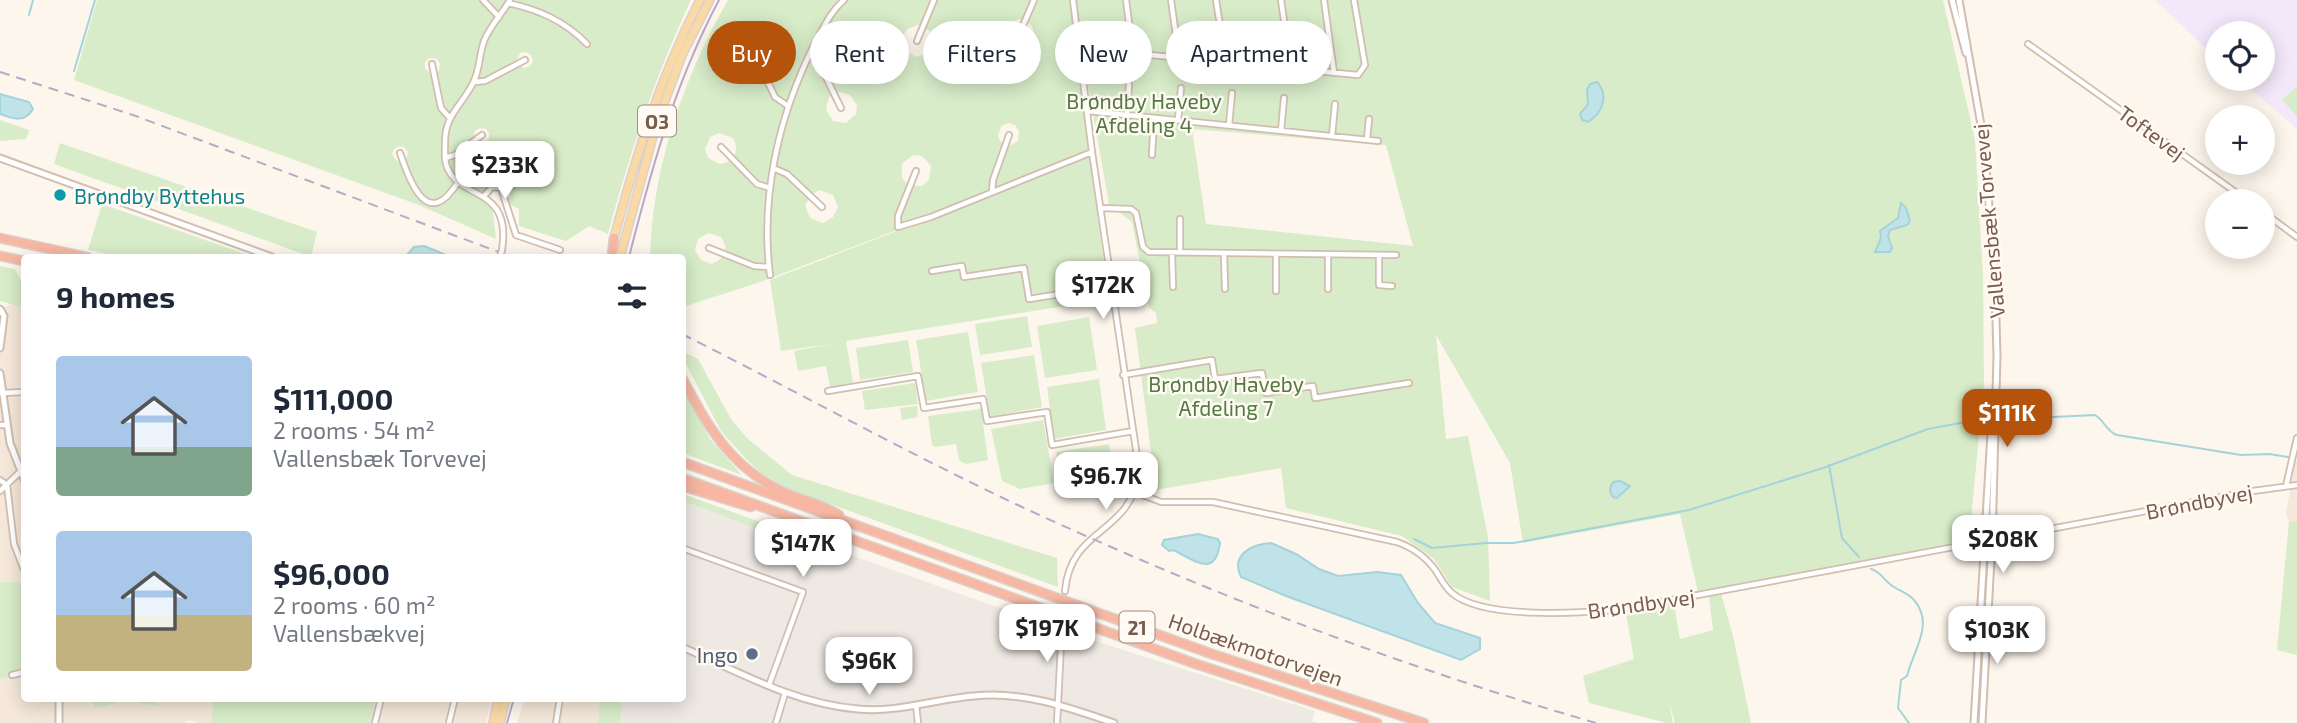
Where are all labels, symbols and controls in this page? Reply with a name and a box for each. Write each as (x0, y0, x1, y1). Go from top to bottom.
chip: Buy (707, 21, 796, 84)
chip: Rent (810, 21, 909, 84)
chip: Filters (923, 21, 1041, 84)
chip: New (1055, 21, 1152, 84)
chip: Apartment (1166, 21, 1332, 84)
map controls (2205, 21, 2275, 259)
button: locate (2205, 21, 2275, 91)
park label: Brøndby Haveby Afdeling 4 (1066, 88, 1222, 137)
street label: Toftevej (2113, 99, 2190, 165)
road number: O3 (638, 105, 676, 136)
button: + (2205, 105, 2275, 175)
street label: Vallensbæk Torvevej (1967, 123, 2010, 319)
pin: $233K (456, 142, 554, 201)
text: $233K (471, 150, 539, 178)
place label: Brøndby Byttehus (74, 183, 245, 208)
marker: Brøndby Byttehus (52, 187, 68, 203)
button: − (2205, 189, 2275, 259)
pin: $172K (1054, 262, 1152, 321)
text: $172K (1071, 270, 1135, 298)
icon: filters (613, 277, 651, 315)
text: 9 homes (56, 278, 175, 314)
park label: Brøndby Haveby Afdeling 7 (1148, 371, 1304, 420)
text: $111,000 (273, 380, 393, 416)
icon: home (112, 384, 196, 468)
pin: $111K (1958, 390, 2056, 449)
text: $111K (1978, 398, 2036, 426)
text: 2 rooms · 54 m² (273, 416, 435, 444)
text: Vallensbæk Torvevej (273, 444, 487, 472)
pin: $96.7K (1049, 452, 1163, 512)
text: $96.7K (1070, 461, 1142, 489)
street label: Brøndbyvej (2144, 478, 2255, 525)
pin: $208K (1954, 516, 2052, 575)
pin: $147K (754, 520, 852, 579)
text: $208K (1968, 524, 2038, 552)
text: $147K (771, 528, 835, 556)
text: $96,000 (273, 555, 390, 591)
icon: home (112, 559, 196, 643)
street label: Brøndbyvej (1586, 583, 1696, 624)
text: 2 rooms · 60 m² (273, 591, 435, 619)
pin: $197K (998, 604, 1096, 664)
pin: $103K (1948, 606, 2046, 666)
street label: Holbækmotorvejen (1165, 607, 1346, 692)
road number: 21 (1120, 612, 1154, 642)
text: $197K (1015, 613, 1079, 641)
text: $103K (1964, 615, 2030, 643)
text: Vallensbækvej (273, 619, 425, 647)
pin: $96K (828, 638, 910, 697)
place label: Ingo (697, 642, 738, 667)
marker: Ingo (744, 646, 760, 662)
text: $96K (841, 646, 897, 674)

